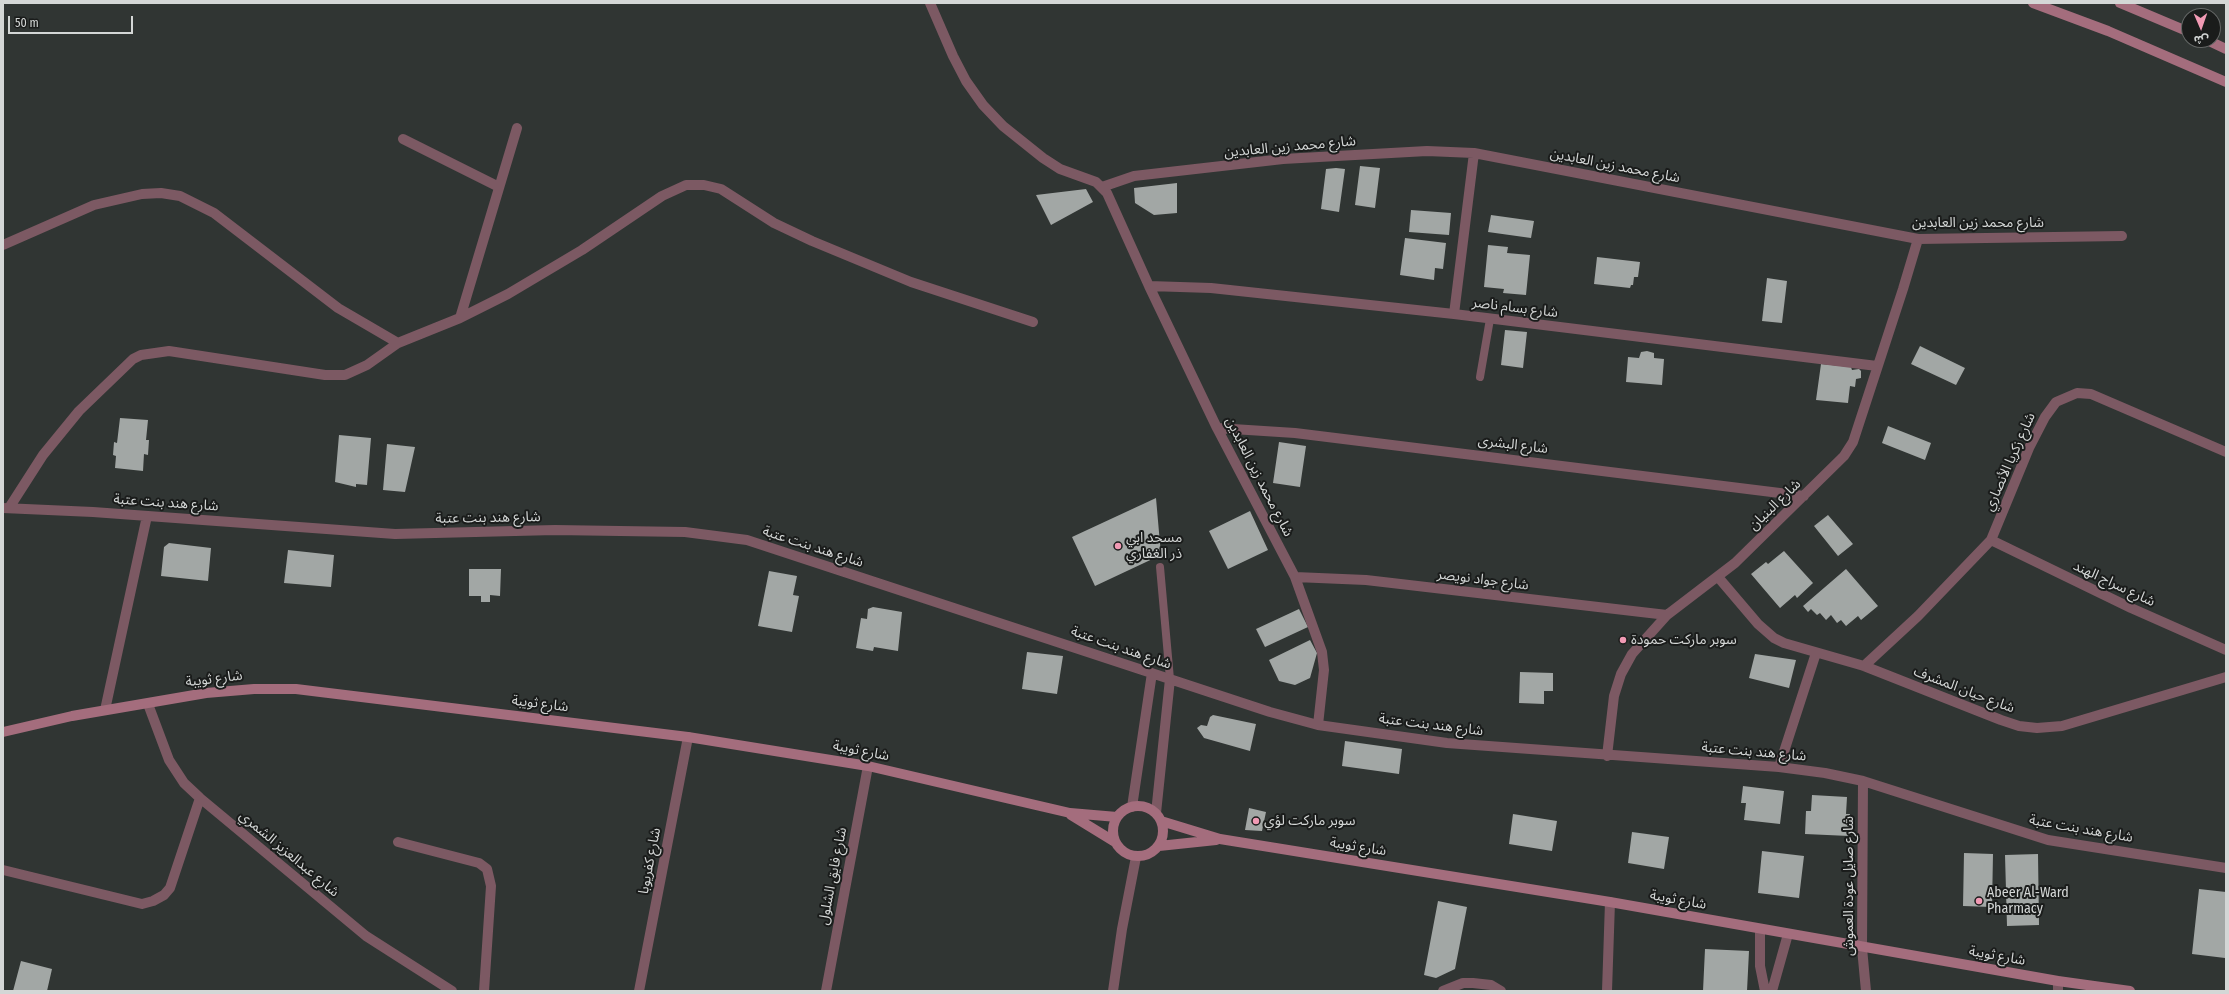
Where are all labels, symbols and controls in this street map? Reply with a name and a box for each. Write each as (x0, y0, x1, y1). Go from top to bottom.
scale bar (10, 8, 135, 34)
north arrow (2181, 8, 2221, 48)
text: 50 m (15, 16, 39, 30)
text: ش (2194, 33, 2209, 46)
street label: شارع محمد زين العابدين (1223, 133, 1357, 161)
street label: شارع محمد زين العابدين (1549, 145, 1681, 187)
street label: شارع محمد زين العابدين (1912, 215, 2044, 231)
street label: شارع بسام ناصر (1471, 294, 1559, 322)
street label: شارع زكريا الأنصاري (1981, 410, 2039, 514)
street label: شارع محمد زين العابدين (1222, 414, 1296, 540)
street label: شارع البشرى (1477, 432, 1549, 458)
street label: شارع البنيان (1745, 476, 1805, 534)
street label: شارع هند بنت عتبة (113, 491, 219, 515)
street label: شارع هند بنت عتبة (435, 509, 541, 527)
street label: شارع هند بنت عتبة (760, 523, 866, 571)
place label: مسحد ابي ذر الغفاري (1126, 530, 1182, 562)
marker: مسحد ابي ذر الغفاري (1113, 541, 1123, 551)
street label: شارع سراج الهند (2070, 558, 2158, 610)
street label: شارع جواد نويصر (1436, 566, 1530, 594)
street label: شارع هند بنت عتبة (1069, 623, 1173, 673)
place label: سوبر ماركت حمودة (1631, 632, 1737, 648)
marker: سوبر ماركت حمودة (1618, 635, 1628, 645)
street label: شارع حيان المشرف (1911, 663, 2017, 717)
street label: شارع ثويبة (185, 667, 243, 691)
street label: شارع ثويبة (511, 692, 569, 716)
street label: شارع هند بنت عتبة (1378, 710, 1484, 740)
street label: شارع ثويبة (831, 737, 891, 765)
street label: شارع هند بنت عتبة (1701, 739, 1807, 765)
street label: شارع عبدالعزيز الشمري (236, 807, 342, 901)
street label: شارع هند بنت عتبة (2028, 812, 2134, 846)
place label: سوبر ماركت لؤي (1264, 813, 1355, 829)
marker: سوبر ماركت لؤي (1251, 816, 1261, 826)
street label: شارع صايل عودة العموش (1841, 816, 1857, 956)
street label: شارع كفريوبا (635, 826, 665, 896)
street label: شارع فايق الشلول (815, 826, 851, 926)
street label: شارع ثويبة (1328, 834, 1388, 860)
place label: Abeer Al-Ward Pharmacy (1987, 885, 2069, 918)
street label: شارع ثويبة (1648, 887, 1708, 913)
marker: Abeer Al-Ward Pharmacy (1974, 896, 1984, 906)
street label: شارع ثويبة (1967, 943, 2027, 969)

